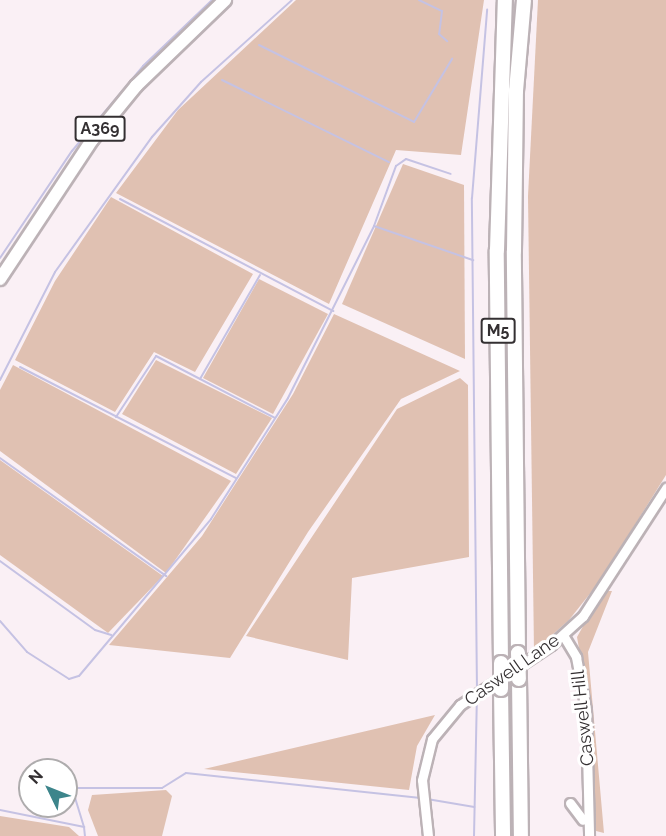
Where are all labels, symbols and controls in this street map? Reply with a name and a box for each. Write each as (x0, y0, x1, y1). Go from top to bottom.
road number: A369 (74, 116, 126, 142)
road number: M5 (480, 318, 516, 344)
street label: Caswell Lane (460, 629, 564, 711)
street label: Caswell Hill (567, 669, 599, 767)
north arrow (18, 758, 78, 818)
text: N (25, 766, 47, 788)

